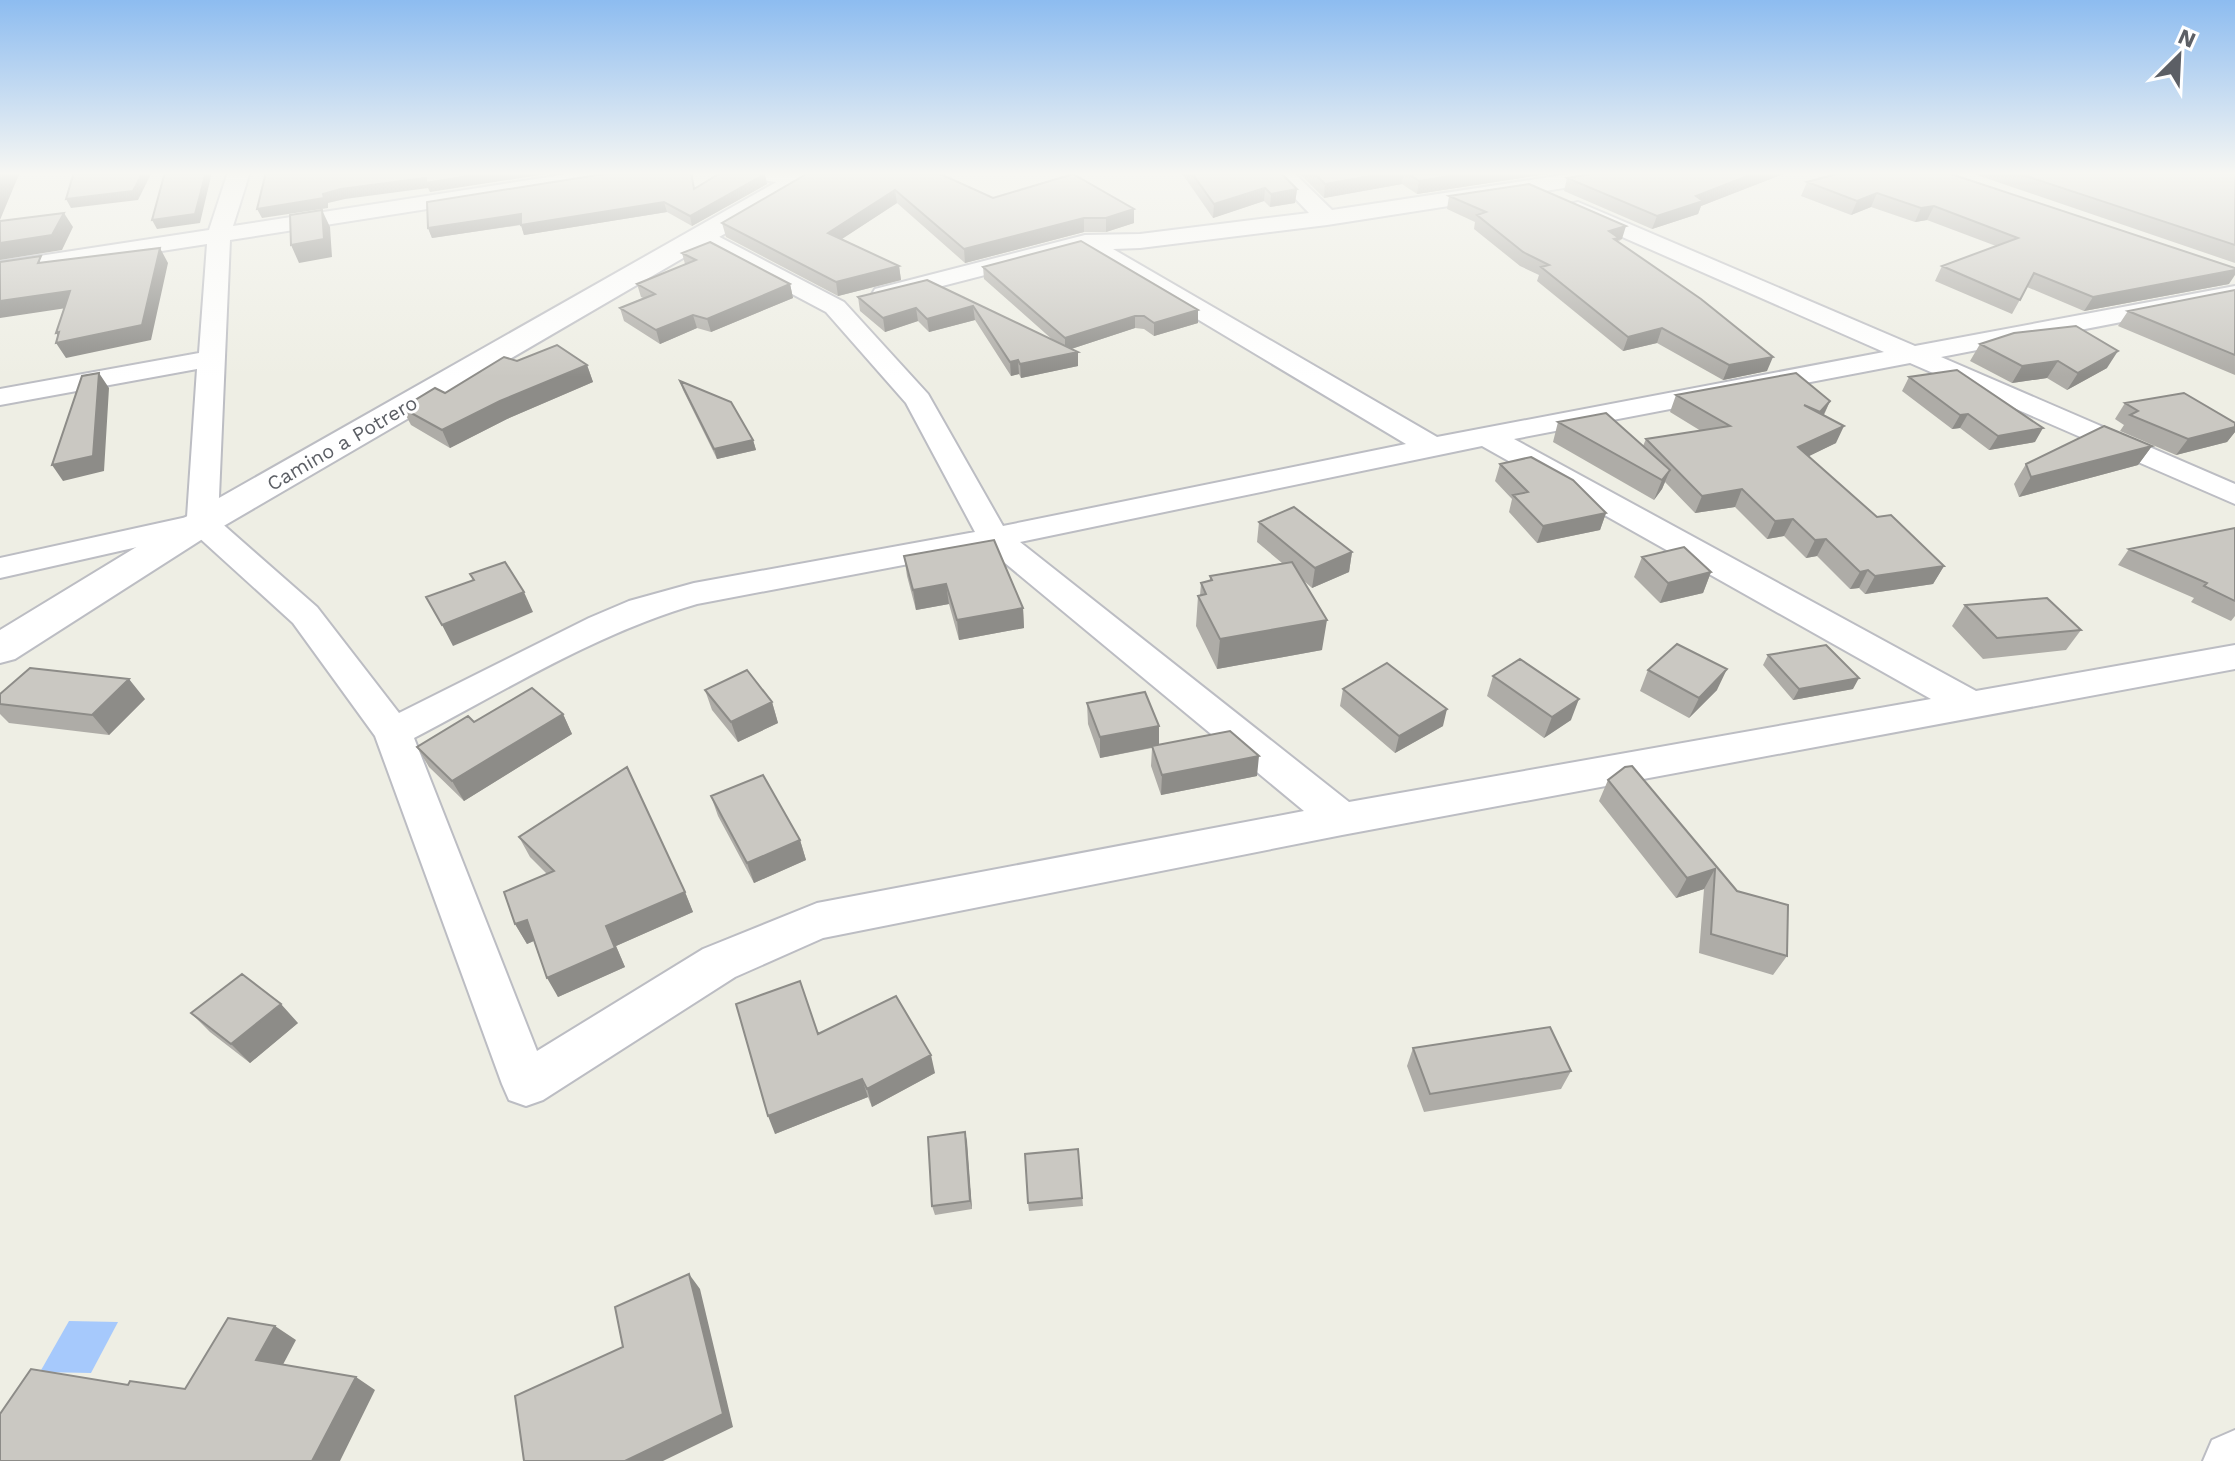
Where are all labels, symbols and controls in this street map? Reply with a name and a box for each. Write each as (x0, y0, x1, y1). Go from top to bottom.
north arrow (2139, 16, 2219, 96)
text: N (2174, 23, 2199, 53)
street label: Camino a Potrero (262, 390, 422, 496)

